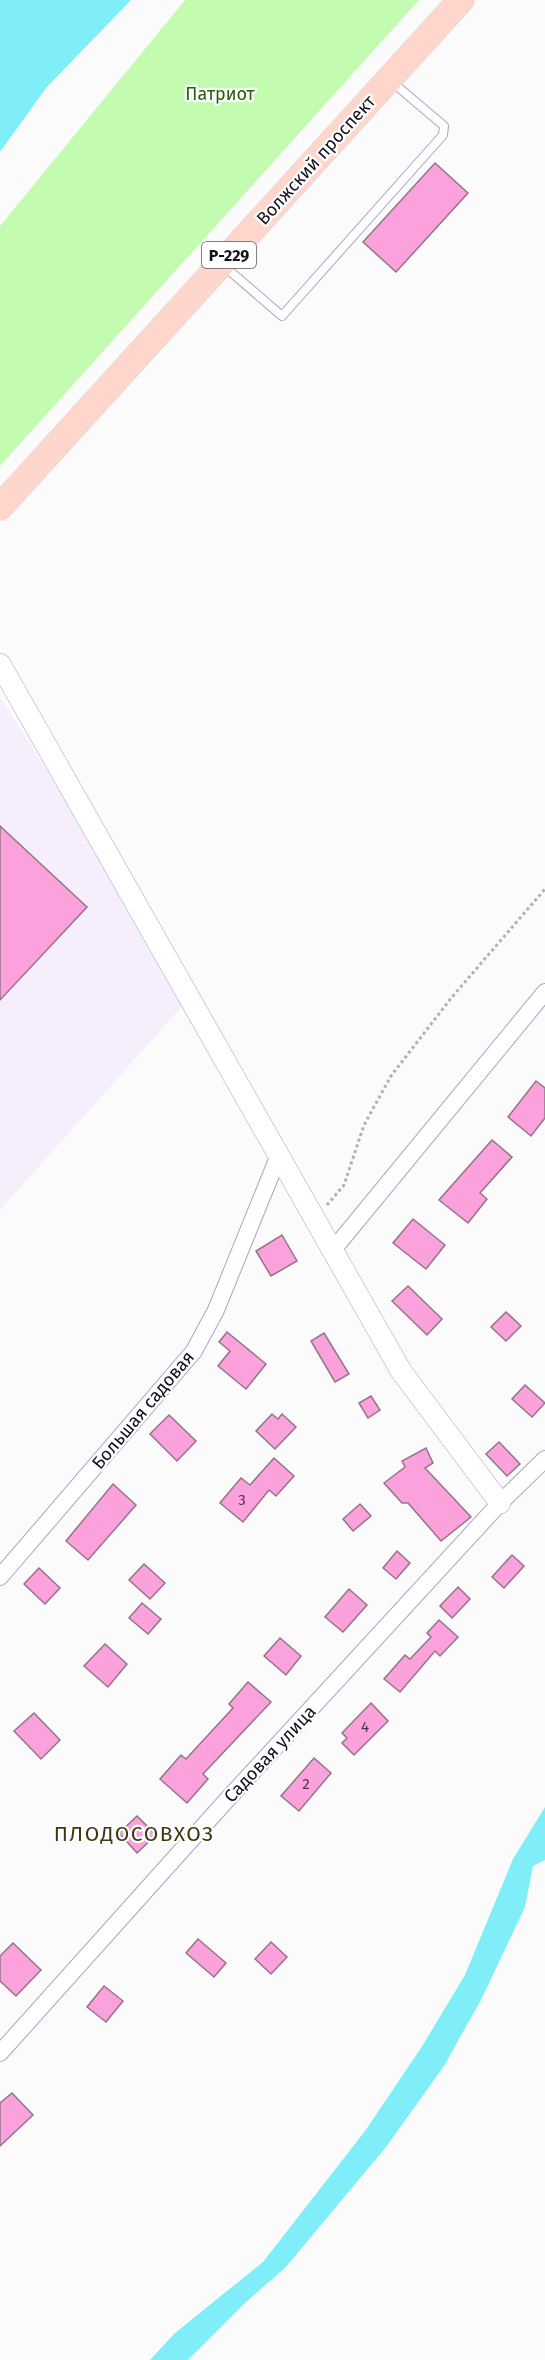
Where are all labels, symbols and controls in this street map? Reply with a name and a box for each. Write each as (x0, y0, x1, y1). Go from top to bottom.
park label: Патриот (185, 83, 256, 105)
street label: Волжский проспект (252, 90, 381, 229)
road number: Р-229 (202, 242, 256, 268)
street label: Большая садовая (87, 1346, 199, 1474)
house number: 3 (238, 1491, 246, 1509)
street label: Садовая улица (219, 1701, 321, 1807)
house number: 4 (361, 1718, 369, 1736)
house number: 2 (302, 1775, 310, 1793)
district label: ПЛОДОСОВХОЗ (54, 1821, 214, 1847)

